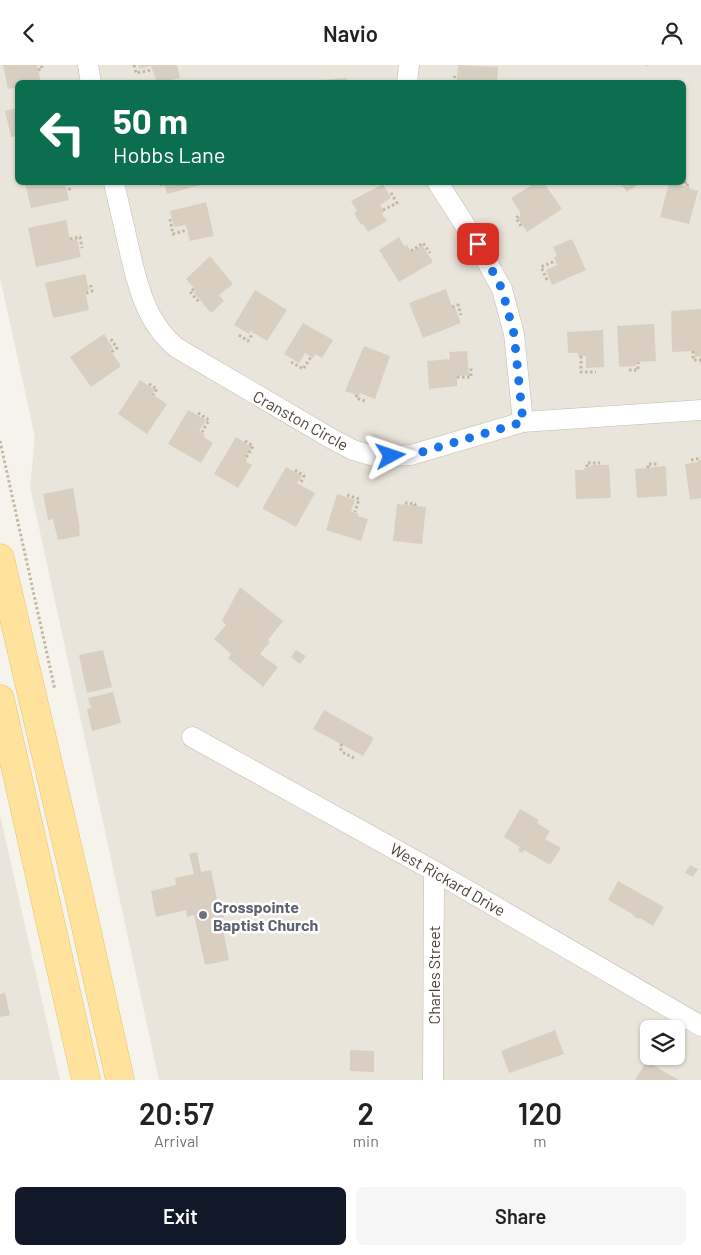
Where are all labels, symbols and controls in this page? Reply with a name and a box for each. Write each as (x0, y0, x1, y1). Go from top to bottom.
icon: back (15, 19, 43, 47)
icon: person (658, 19, 686, 47)
text: Navio (323, 20, 378, 46)
text: 50 m (113, 99, 188, 141)
icon: left (30, 100, 95, 165)
text: Hobbs Lane (113, 141, 226, 167)
pin (457, 223, 499, 265)
icon: arrive (464, 230, 492, 258)
street label: Cranston Circle (250, 386, 352, 454)
position arrow (364, 429, 416, 481)
street label: West Rickard Drive (387, 838, 509, 920)
place label: Crosspointe Baptist Church (213, 897, 318, 934)
marker: Crosspointe Baptist Church (197, 909, 209, 921)
street label: Charles Street (424, 926, 443, 1024)
map controls (640, 1020, 685, 1065)
button: layers (640, 1020, 685, 1065)
text: 20:57 (139, 1095, 214, 1131)
text: 2 (358, 1095, 374, 1131)
text: 120 (518, 1095, 562, 1131)
text: Arrival (154, 1131, 199, 1150)
text: min (353, 1131, 379, 1150)
text: m (533, 1131, 547, 1150)
button: Exit (15, 1187, 346, 1245)
button: Share (356, 1187, 686, 1245)

